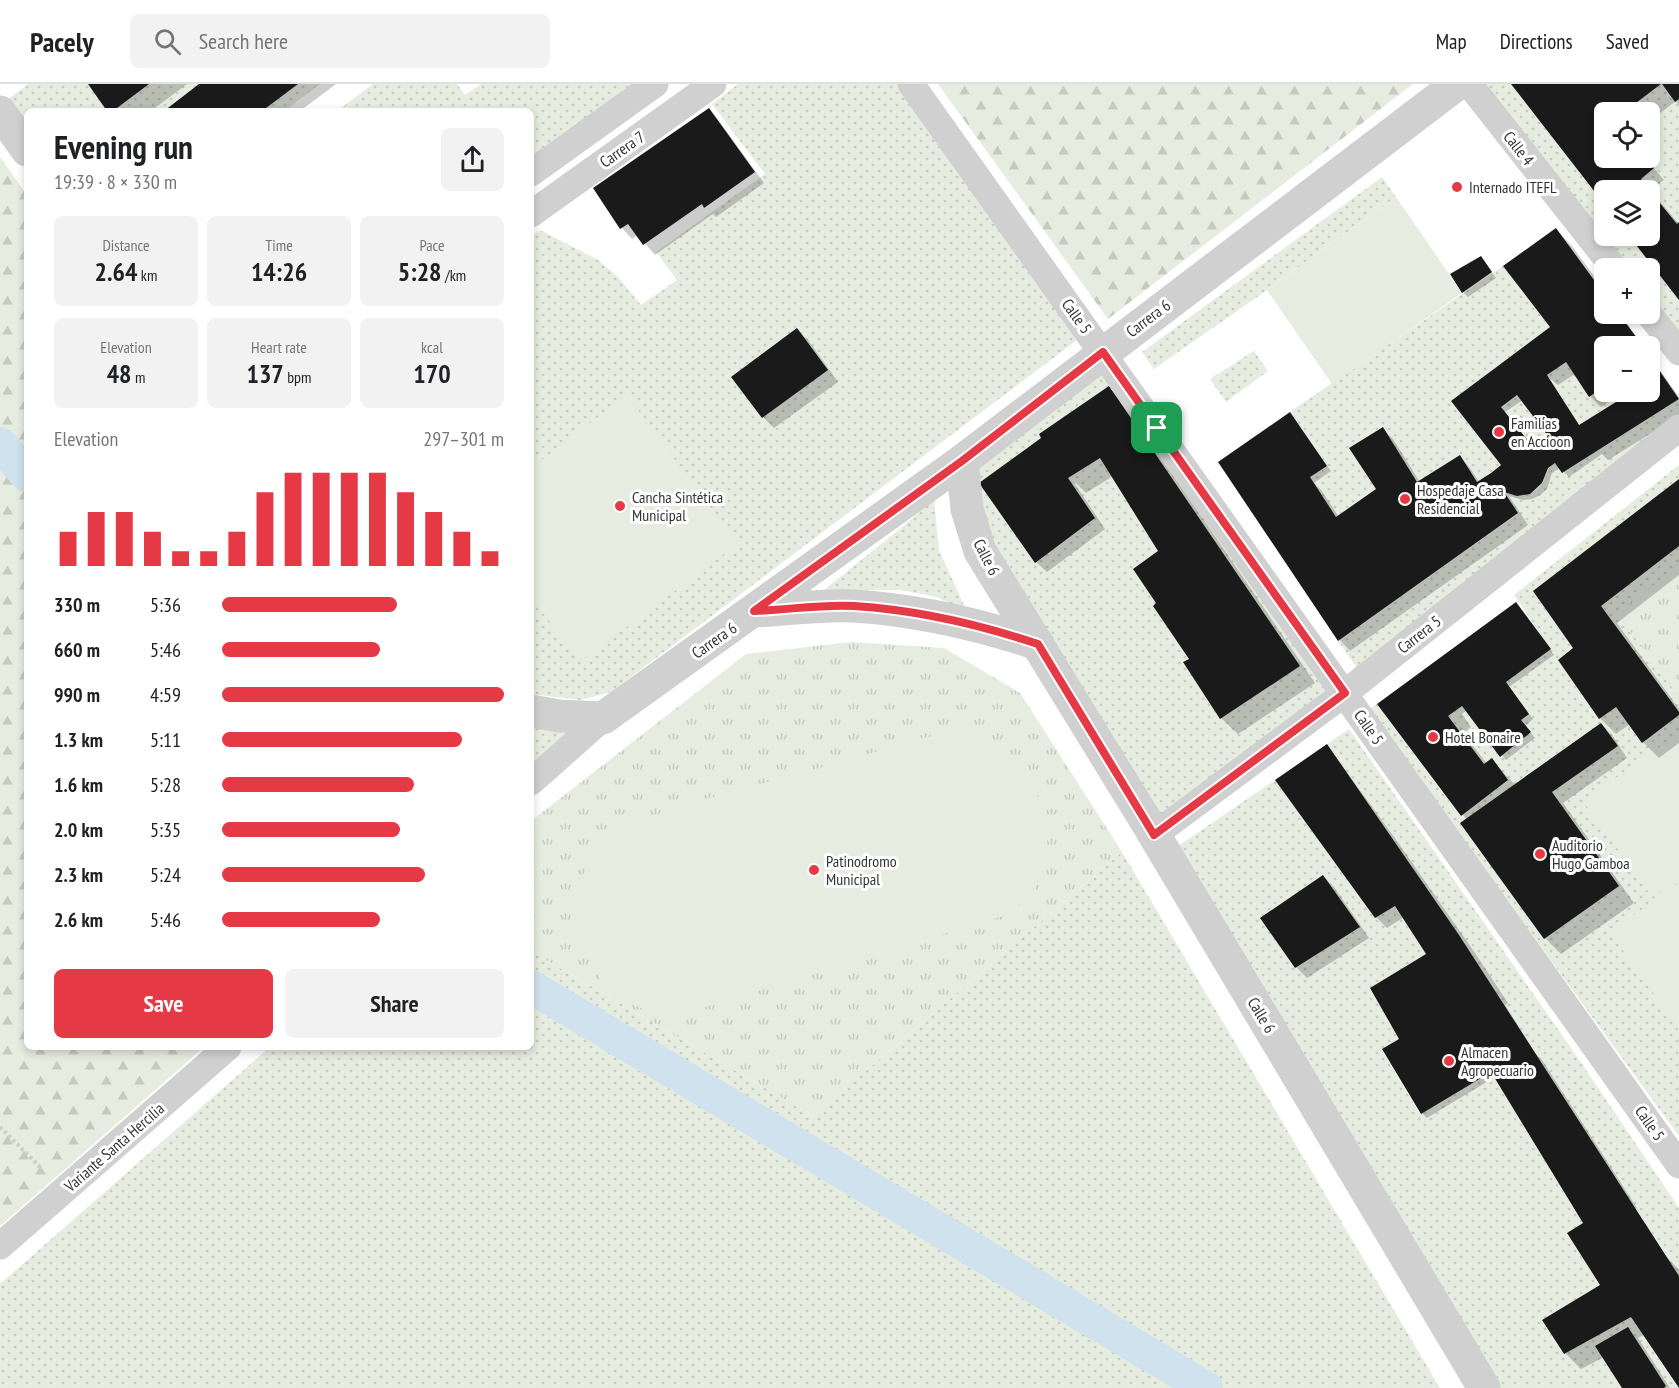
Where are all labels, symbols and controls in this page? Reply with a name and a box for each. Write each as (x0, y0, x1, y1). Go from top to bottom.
search box (130, 14, 550, 68)
text: Pacely (30, 23, 94, 60)
icon: search (151, 25, 184, 58)
text: Search here (199, 27, 288, 55)
text: Map (1436, 28, 1467, 55)
text: Directions (1500, 28, 1573, 55)
text: Saved (1606, 28, 1649, 55)
map controls (1594, 102, 1660, 402)
button: locate (1594, 102, 1660, 168)
text: Evening run (54, 125, 193, 168)
street label: Carrera 7 (596, 126, 648, 172)
street label: Calle 4 (1499, 127, 1539, 169)
button: share (441, 128, 504, 191)
text: 19:39 · 8 × 330 m (54, 169, 177, 195)
place label: Internado ITEFL (1469, 177, 1557, 197)
marker: Internado ITEFL (1450, 180, 1464, 194)
button: layers (1594, 180, 1660, 246)
text: Distance (102, 235, 150, 255)
text: Time (265, 235, 293, 255)
text: Pace (419, 235, 445, 255)
text: 2.64 (95, 255, 137, 288)
text: 14:26 (251, 255, 307, 288)
text: 5:28 (398, 255, 442, 288)
button: + (1594, 258, 1660, 324)
text: km (137, 265, 157, 285)
text: /km (442, 265, 466, 285)
street label: Calle 5 (1058, 295, 1096, 337)
street label: Carrera 6 (1122, 295, 1174, 341)
button: − (1594, 336, 1660, 402)
text: Elevation (100, 337, 152, 357)
text: Heart rate (251, 337, 307, 357)
text: kcal (421, 337, 443, 357)
text: 48 (107, 357, 132, 390)
text: 137 (246, 357, 284, 390)
text: 170 (413, 357, 451, 390)
text: m (132, 367, 145, 387)
text: bpm (284, 367, 312, 387)
pin (1131, 402, 1182, 453)
icon: arrive (1140, 411, 1173, 444)
place label: Familias en Accioon (1511, 413, 1570, 451)
marker: Familias en Accioon (1492, 425, 1506, 439)
text: Elevation (54, 426, 118, 452)
text: 297–301 m (423, 426, 504, 452)
place label: Hospedaje Casa Residencial (1417, 480, 1504, 518)
place label: Cancha Sintética Municipal (632, 487, 723, 525)
marker: Hospedaje Casa Residencial (1398, 492, 1412, 506)
marker: Cancha Sintética Municipal (613, 499, 627, 513)
street label: Calle 6 (969, 535, 1005, 579)
text: 330 m (54, 592, 100, 618)
text: 5:36 (150, 592, 181, 618)
street label: Carrera 5 (1393, 611, 1445, 657)
street label: Carrera 6 (688, 617, 740, 663)
text: 660 m (54, 637, 100, 663)
text: 5:46 (150, 637, 181, 663)
text: 990 m (54, 682, 100, 708)
text: 4:59 (150, 682, 181, 708)
street label: Calle 5 (1350, 706, 1388, 748)
text: 1.3 km (54, 727, 103, 753)
text: 5:11 (150, 727, 181, 753)
place label: Hotel Bonaire (1445, 727, 1521, 747)
marker: Hotel Bonaire (1426, 730, 1440, 744)
text: 1.6 km (54, 772, 103, 798)
text: 5:28 (150, 772, 181, 798)
text: 2.0 km (54, 817, 103, 843)
text: 5:35 (150, 817, 181, 843)
place label: Auditorio Hugo Gamboa (1552, 835, 1630, 873)
marker: Auditorio Hugo Gamboa (1533, 847, 1547, 861)
place label: Patinodromo Municipal (826, 851, 897, 889)
text: 2.3 km (54, 862, 103, 888)
text: 5:24 (150, 862, 181, 888)
marker: Patinodromo Municipal (807, 863, 821, 877)
text: 2.6 km (54, 907, 103, 933)
text: 5:46 (150, 907, 181, 933)
button: Save (54, 969, 273, 1038)
button: Share (285, 969, 504, 1038)
street label: Calle 6 (1244, 993, 1280, 1037)
place label: Almacen Agropecuario (1461, 1042, 1534, 1080)
marker: Almacen Agropecuario (1442, 1054, 1456, 1068)
street label: Variante Santa Hercilia (59, 1098, 168, 1196)
street label: Calle 5 (1631, 1102, 1669, 1144)

